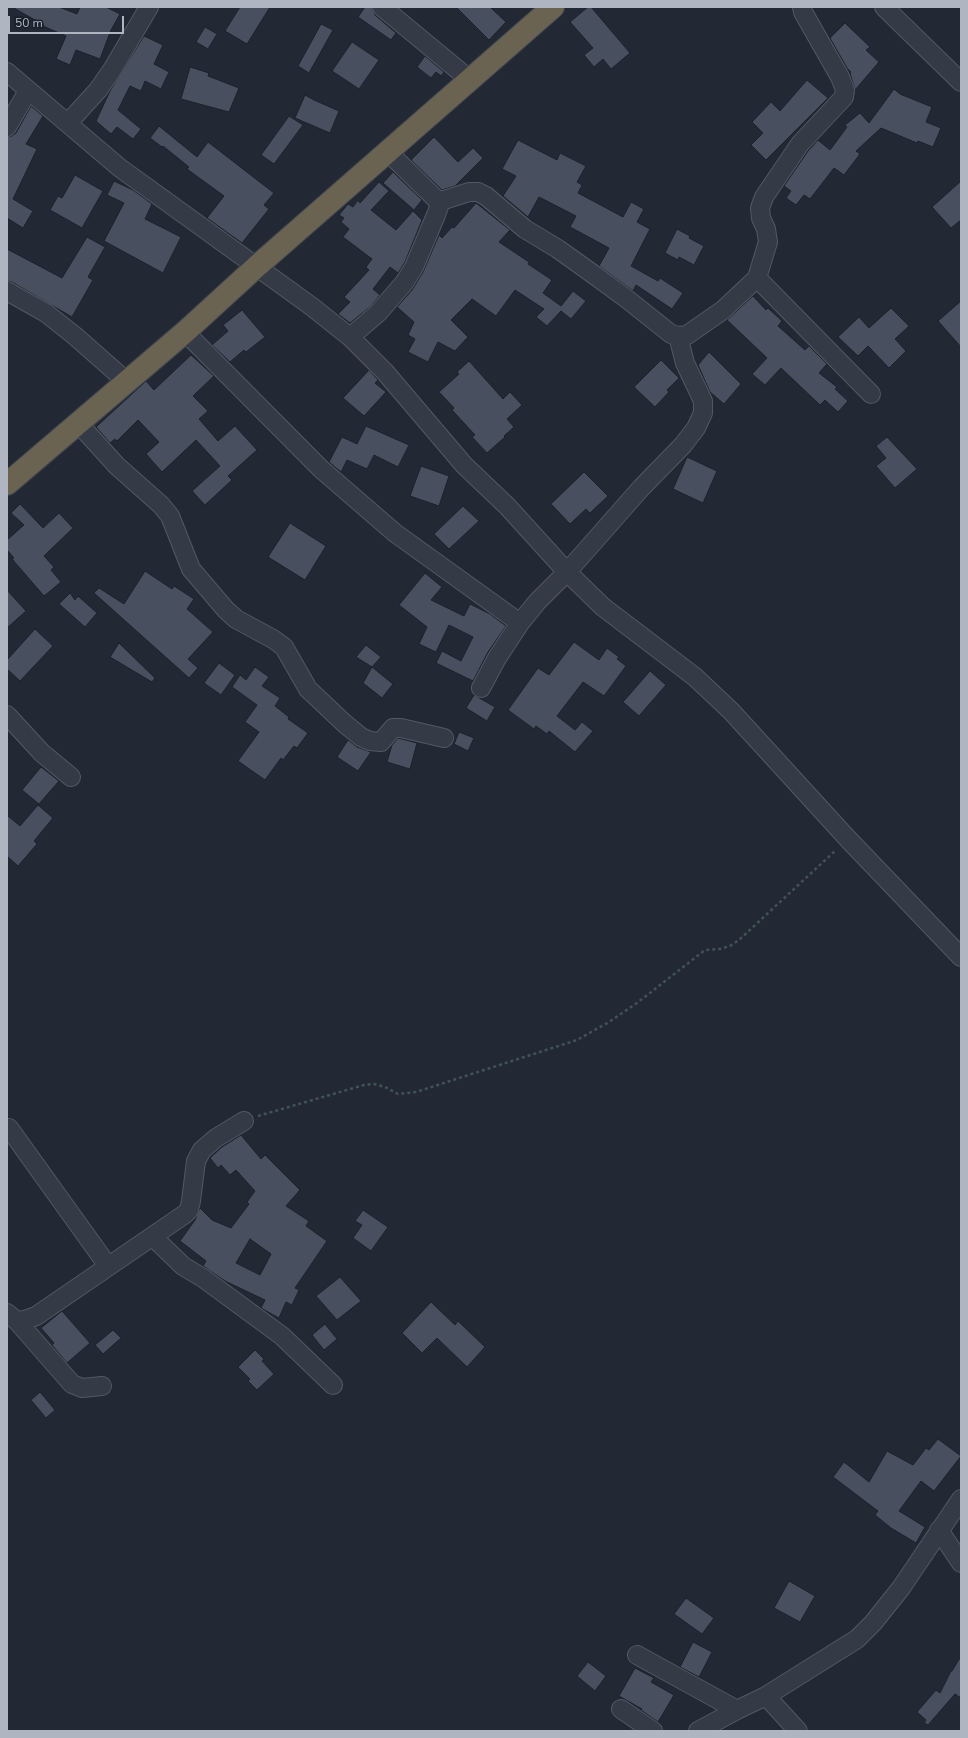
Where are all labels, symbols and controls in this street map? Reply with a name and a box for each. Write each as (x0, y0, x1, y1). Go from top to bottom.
scale bar (10, 8, 126, 34)
text: 50 m (15, 15, 43, 31)

